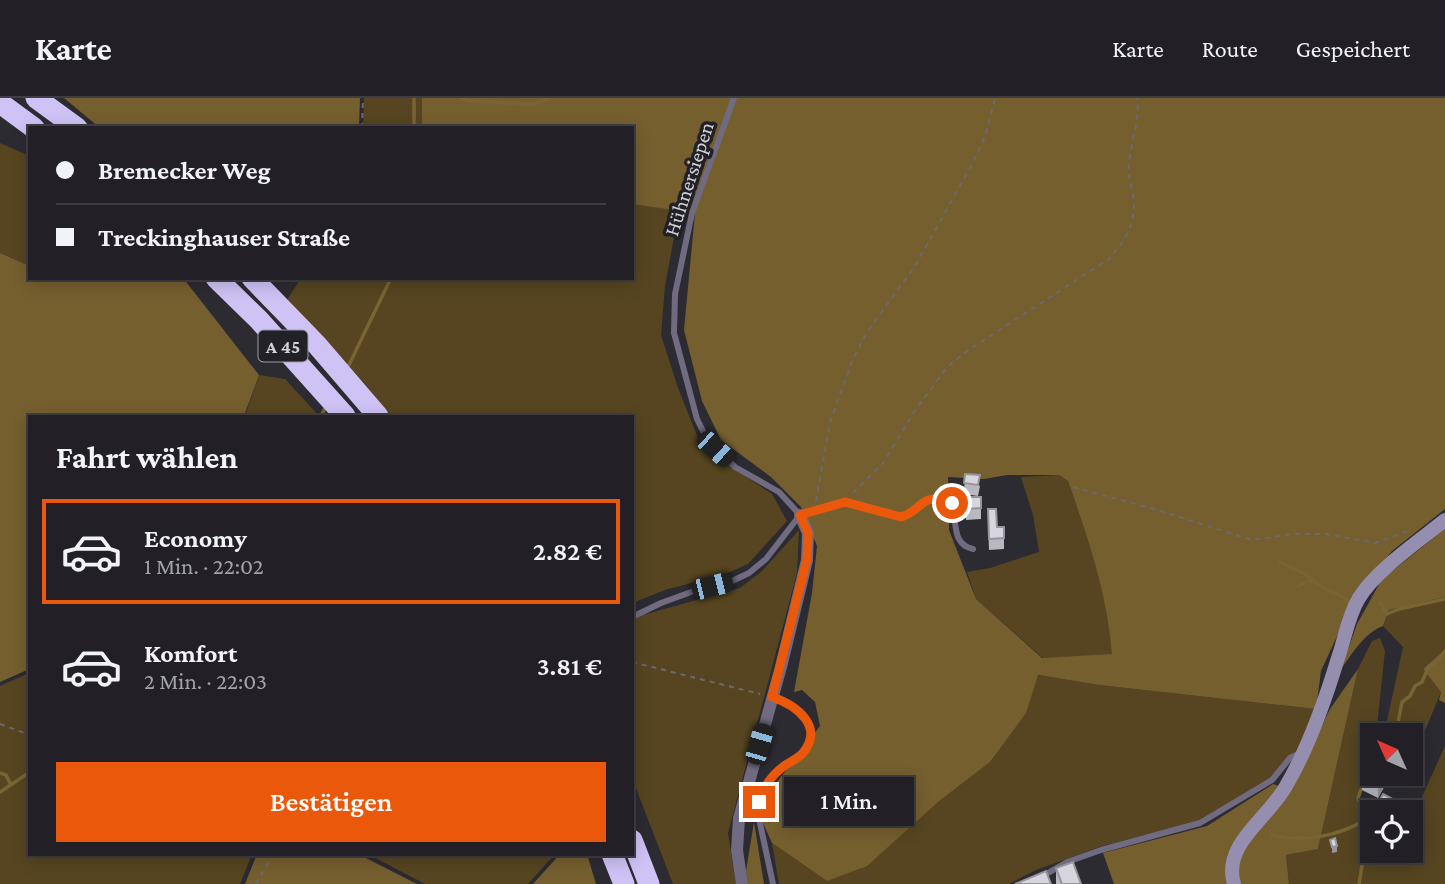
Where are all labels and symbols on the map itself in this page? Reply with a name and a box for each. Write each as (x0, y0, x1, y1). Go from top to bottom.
street label: Hühnersiepen (659, 119, 719, 239)
road number: A 45 (258, 330, 308, 362)
car (693, 427, 738, 471)
route start (936, 487, 968, 519)
car (690, 571, 735, 601)
car (744, 721, 775, 767)
north arrow (1360, 723, 1423, 786)
callout: 1 Min. (784, 778, 913, 826)
route end (743, 786, 775, 818)

